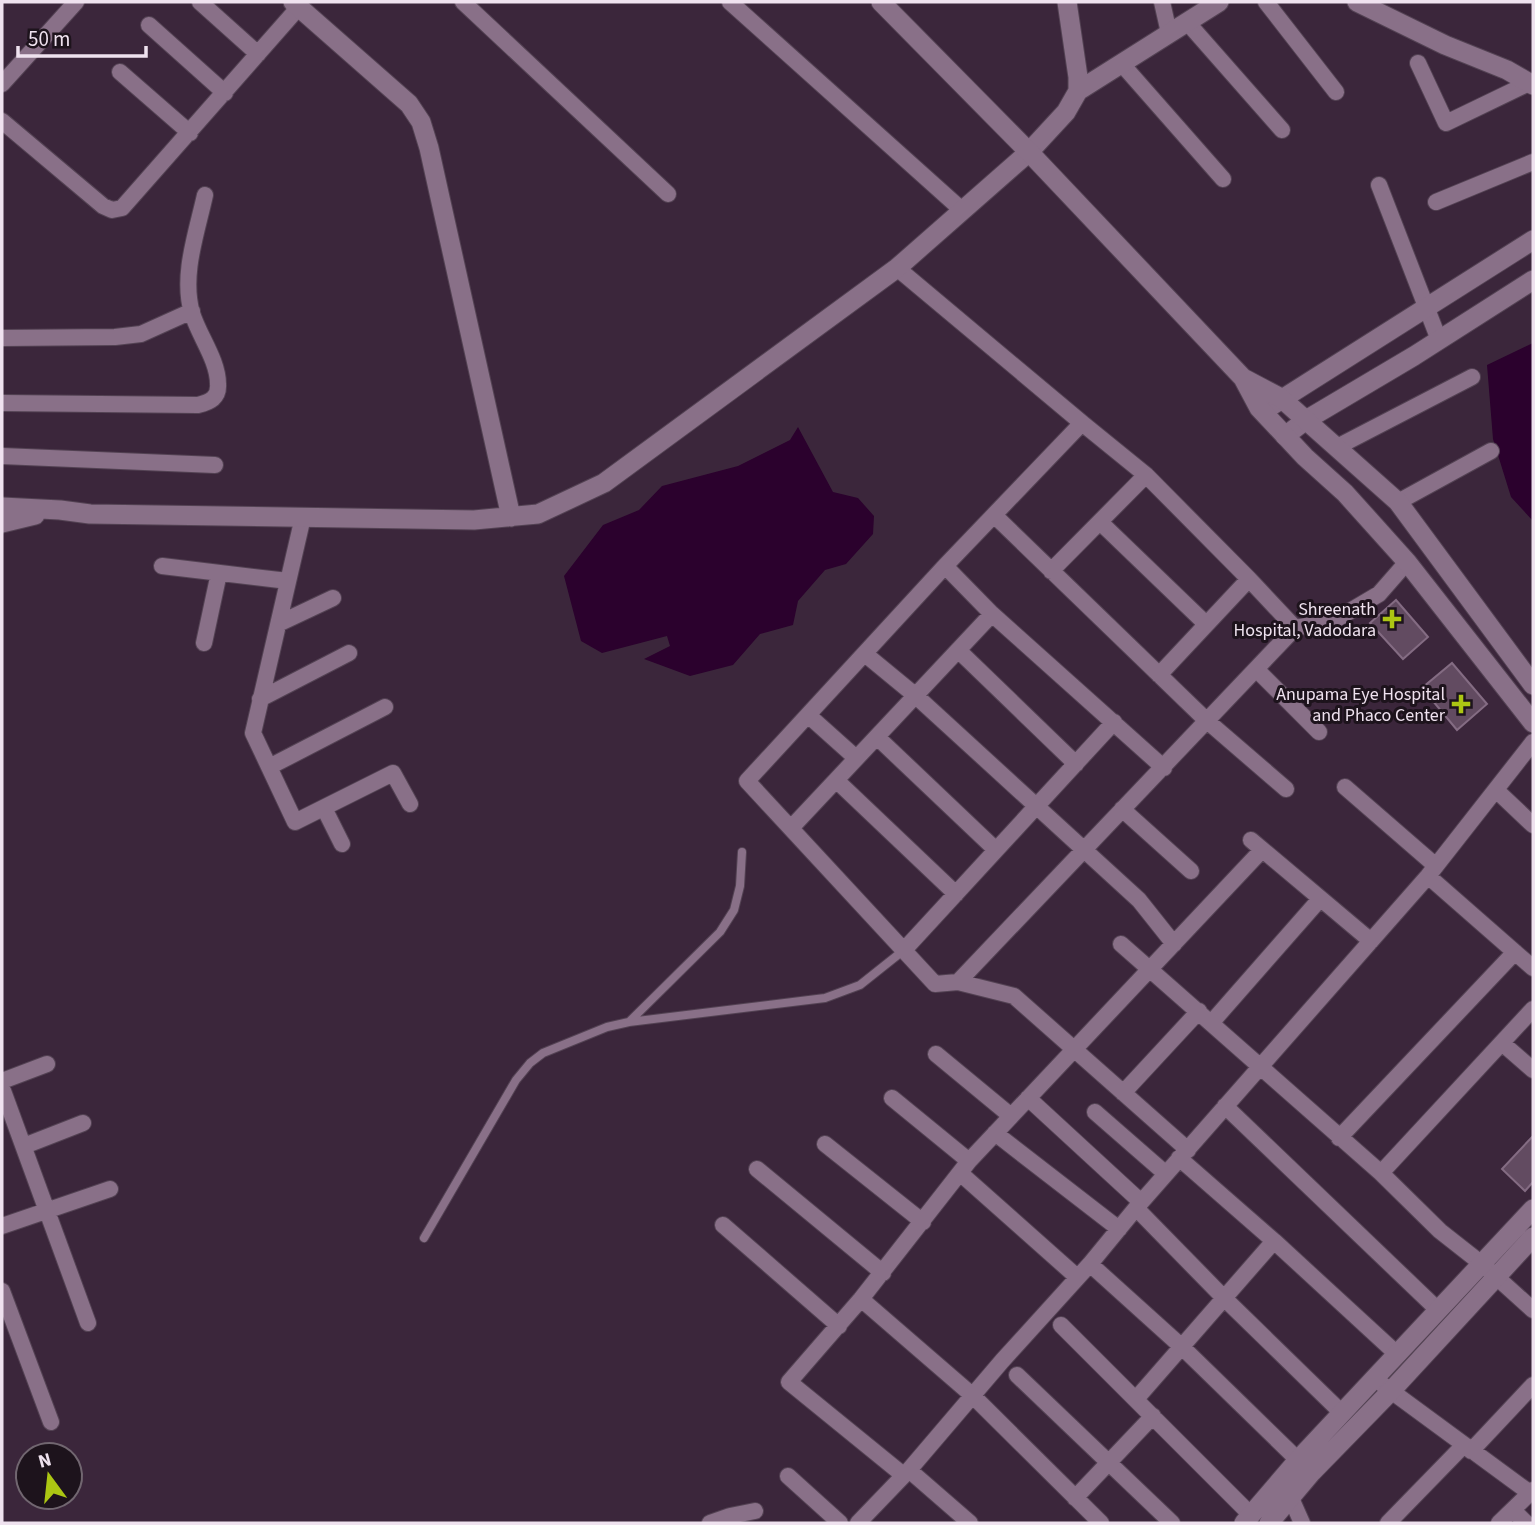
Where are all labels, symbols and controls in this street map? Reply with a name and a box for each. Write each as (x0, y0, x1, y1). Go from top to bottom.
scale bar (18, 14, 145, 58)
text: 50 m (28, 24, 70, 54)
place label: Shreenath Hospital, Vadodara (1234, 597, 1376, 643)
marker: Shreenath Hospital, Vadodara (1382, 609, 1402, 629)
place label: Anupama Eye Hospital and Phaco Center (1276, 682, 1446, 728)
marker: Anupama Eye Hospital and Phaco Center (1451, 694, 1471, 714)
north arrow (14, 1441, 84, 1511)
text: N (35, 1446, 55, 1476)

